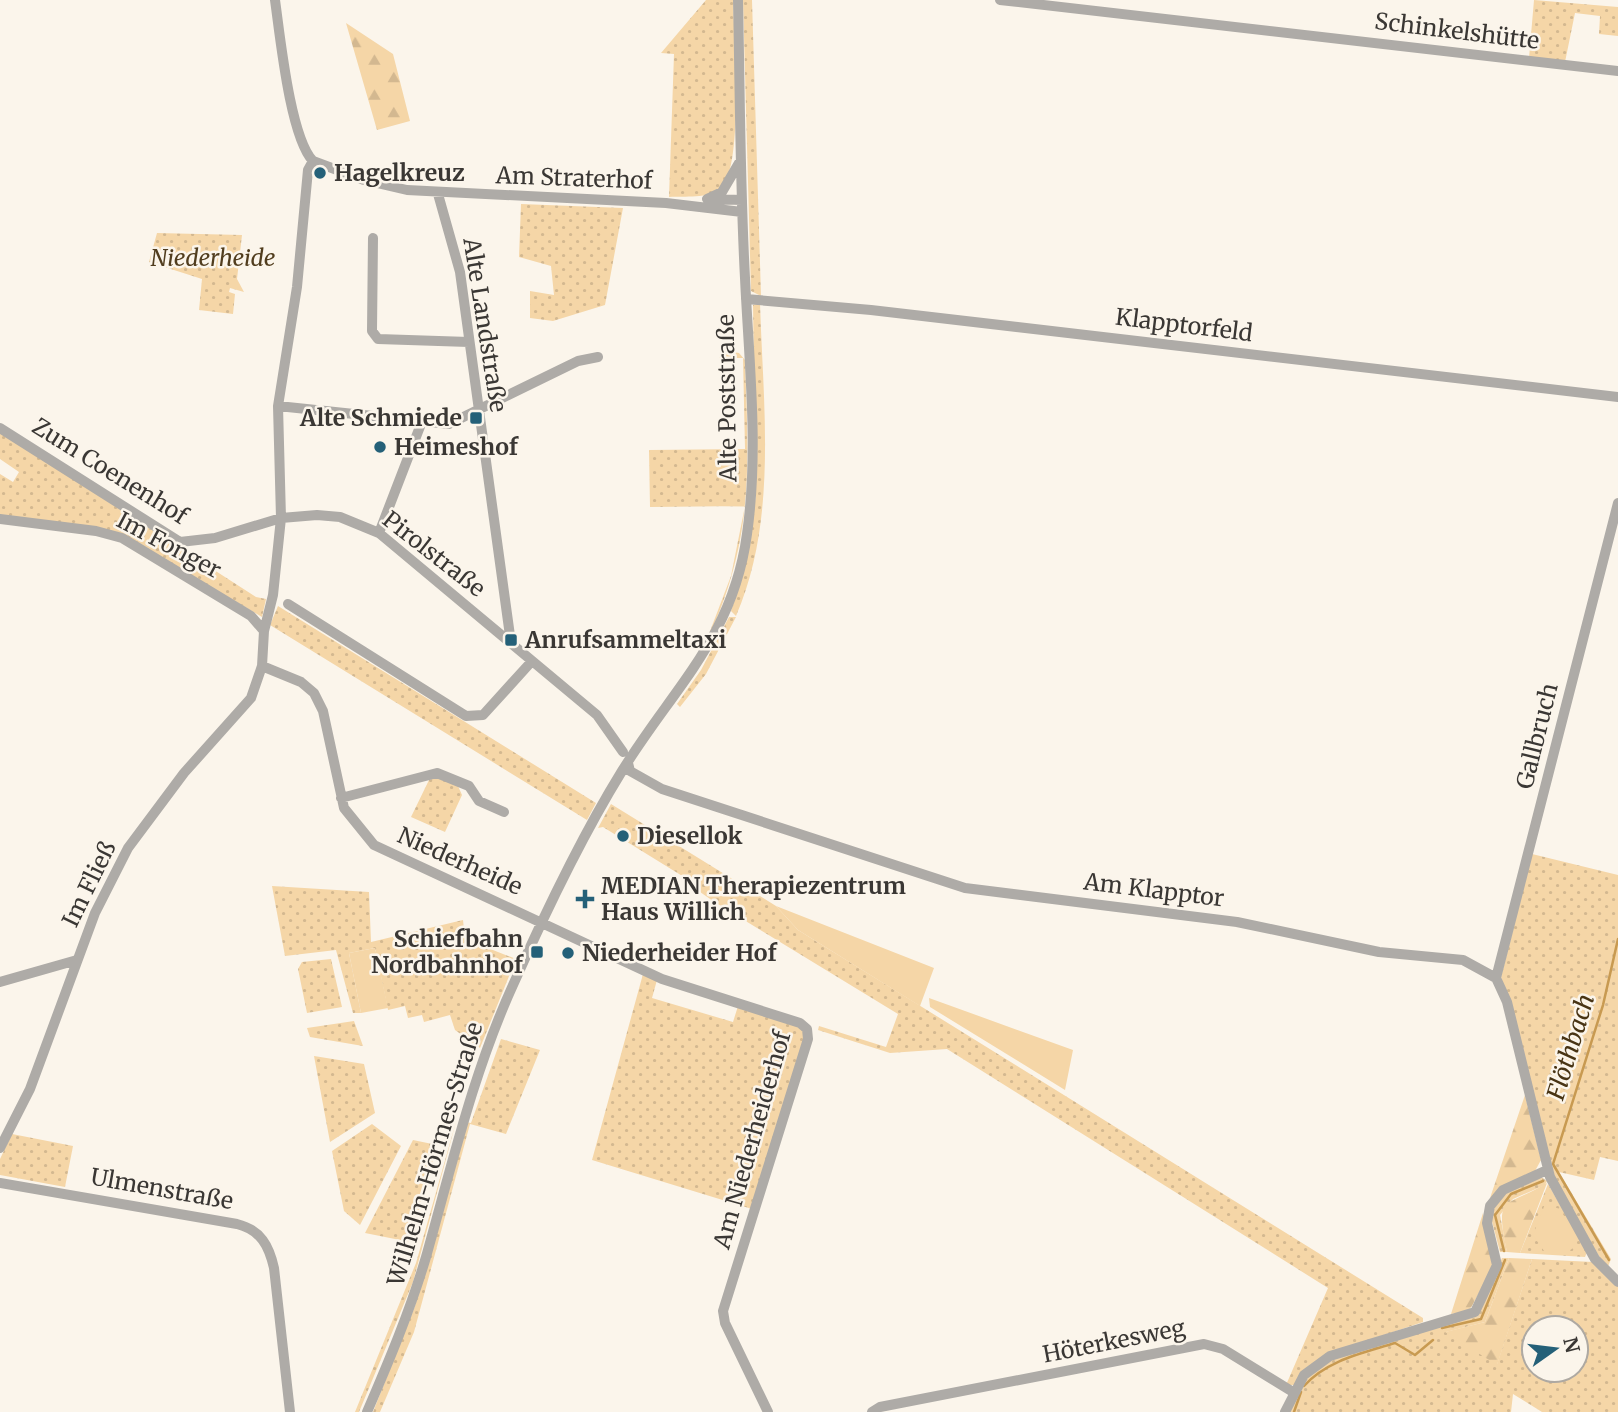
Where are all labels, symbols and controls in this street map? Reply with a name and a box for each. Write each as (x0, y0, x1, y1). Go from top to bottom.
street label: Schinkelshütte (1373, 6, 1541, 55)
place label: Hagelkreuz (334, 158, 465, 187)
street label: Am Straterhof (494, 160, 654, 195)
marker: Hagelkreuz (312, 165, 328, 181)
street label: Alte Landstraße (457, 235, 514, 414)
park label: Niederheide (150, 243, 276, 272)
street label: Klapptorfeld (1114, 302, 1254, 347)
street label: Alte Poststraße (711, 314, 742, 483)
place label: Alte Schmiede (299, 403, 462, 432)
marker: Alte Schmiede (468, 410, 484, 426)
street label: Zum Coenenhof (27, 411, 194, 531)
place label: Heimeshof (394, 432, 519, 461)
marker: Heimeshof (372, 439, 388, 455)
street label: Pirolstraße (377, 504, 491, 603)
street label: Im Fonger (112, 505, 226, 584)
place label: Anrufsammeltaxi (524, 625, 726, 654)
marker: Anrufsammeltaxi (503, 632, 519, 648)
street label: Gallbruch (1509, 680, 1564, 792)
street label: Niederheide (393, 820, 527, 901)
place label: Diesellok (637, 821, 742, 850)
marker: Diesellok (615, 828, 631, 844)
street label: Im Fließ (55, 836, 122, 931)
street label: Am Klapptor (1081, 866, 1226, 912)
place label: MEDIAN Therapiezentrum Haus Willich (601, 871, 906, 926)
marker: MEDIAN Therapiezentrum Haus Willich (575, 889, 595, 909)
place label: Schiefbahn Nordbahnhof (371, 924, 524, 979)
place label: Niederheider Hof (582, 938, 777, 967)
marker: Schiefbahn Nordbahnhof (529, 944, 545, 960)
marker: Niederheider Hof (560, 945, 576, 961)
water label: Flöthbach (1539, 990, 1601, 1105)
street label: Wilhelm-Hörmes-Straße (380, 1018, 488, 1290)
street label: Am Niederheiderhof (706, 1027, 797, 1253)
street label: Ulmenstraße (89, 1162, 236, 1215)
street label: Höterkesweg (1040, 1312, 1188, 1369)
north arrow (1520, 1314, 1590, 1384)
text: N (1558, 1335, 1585, 1355)

